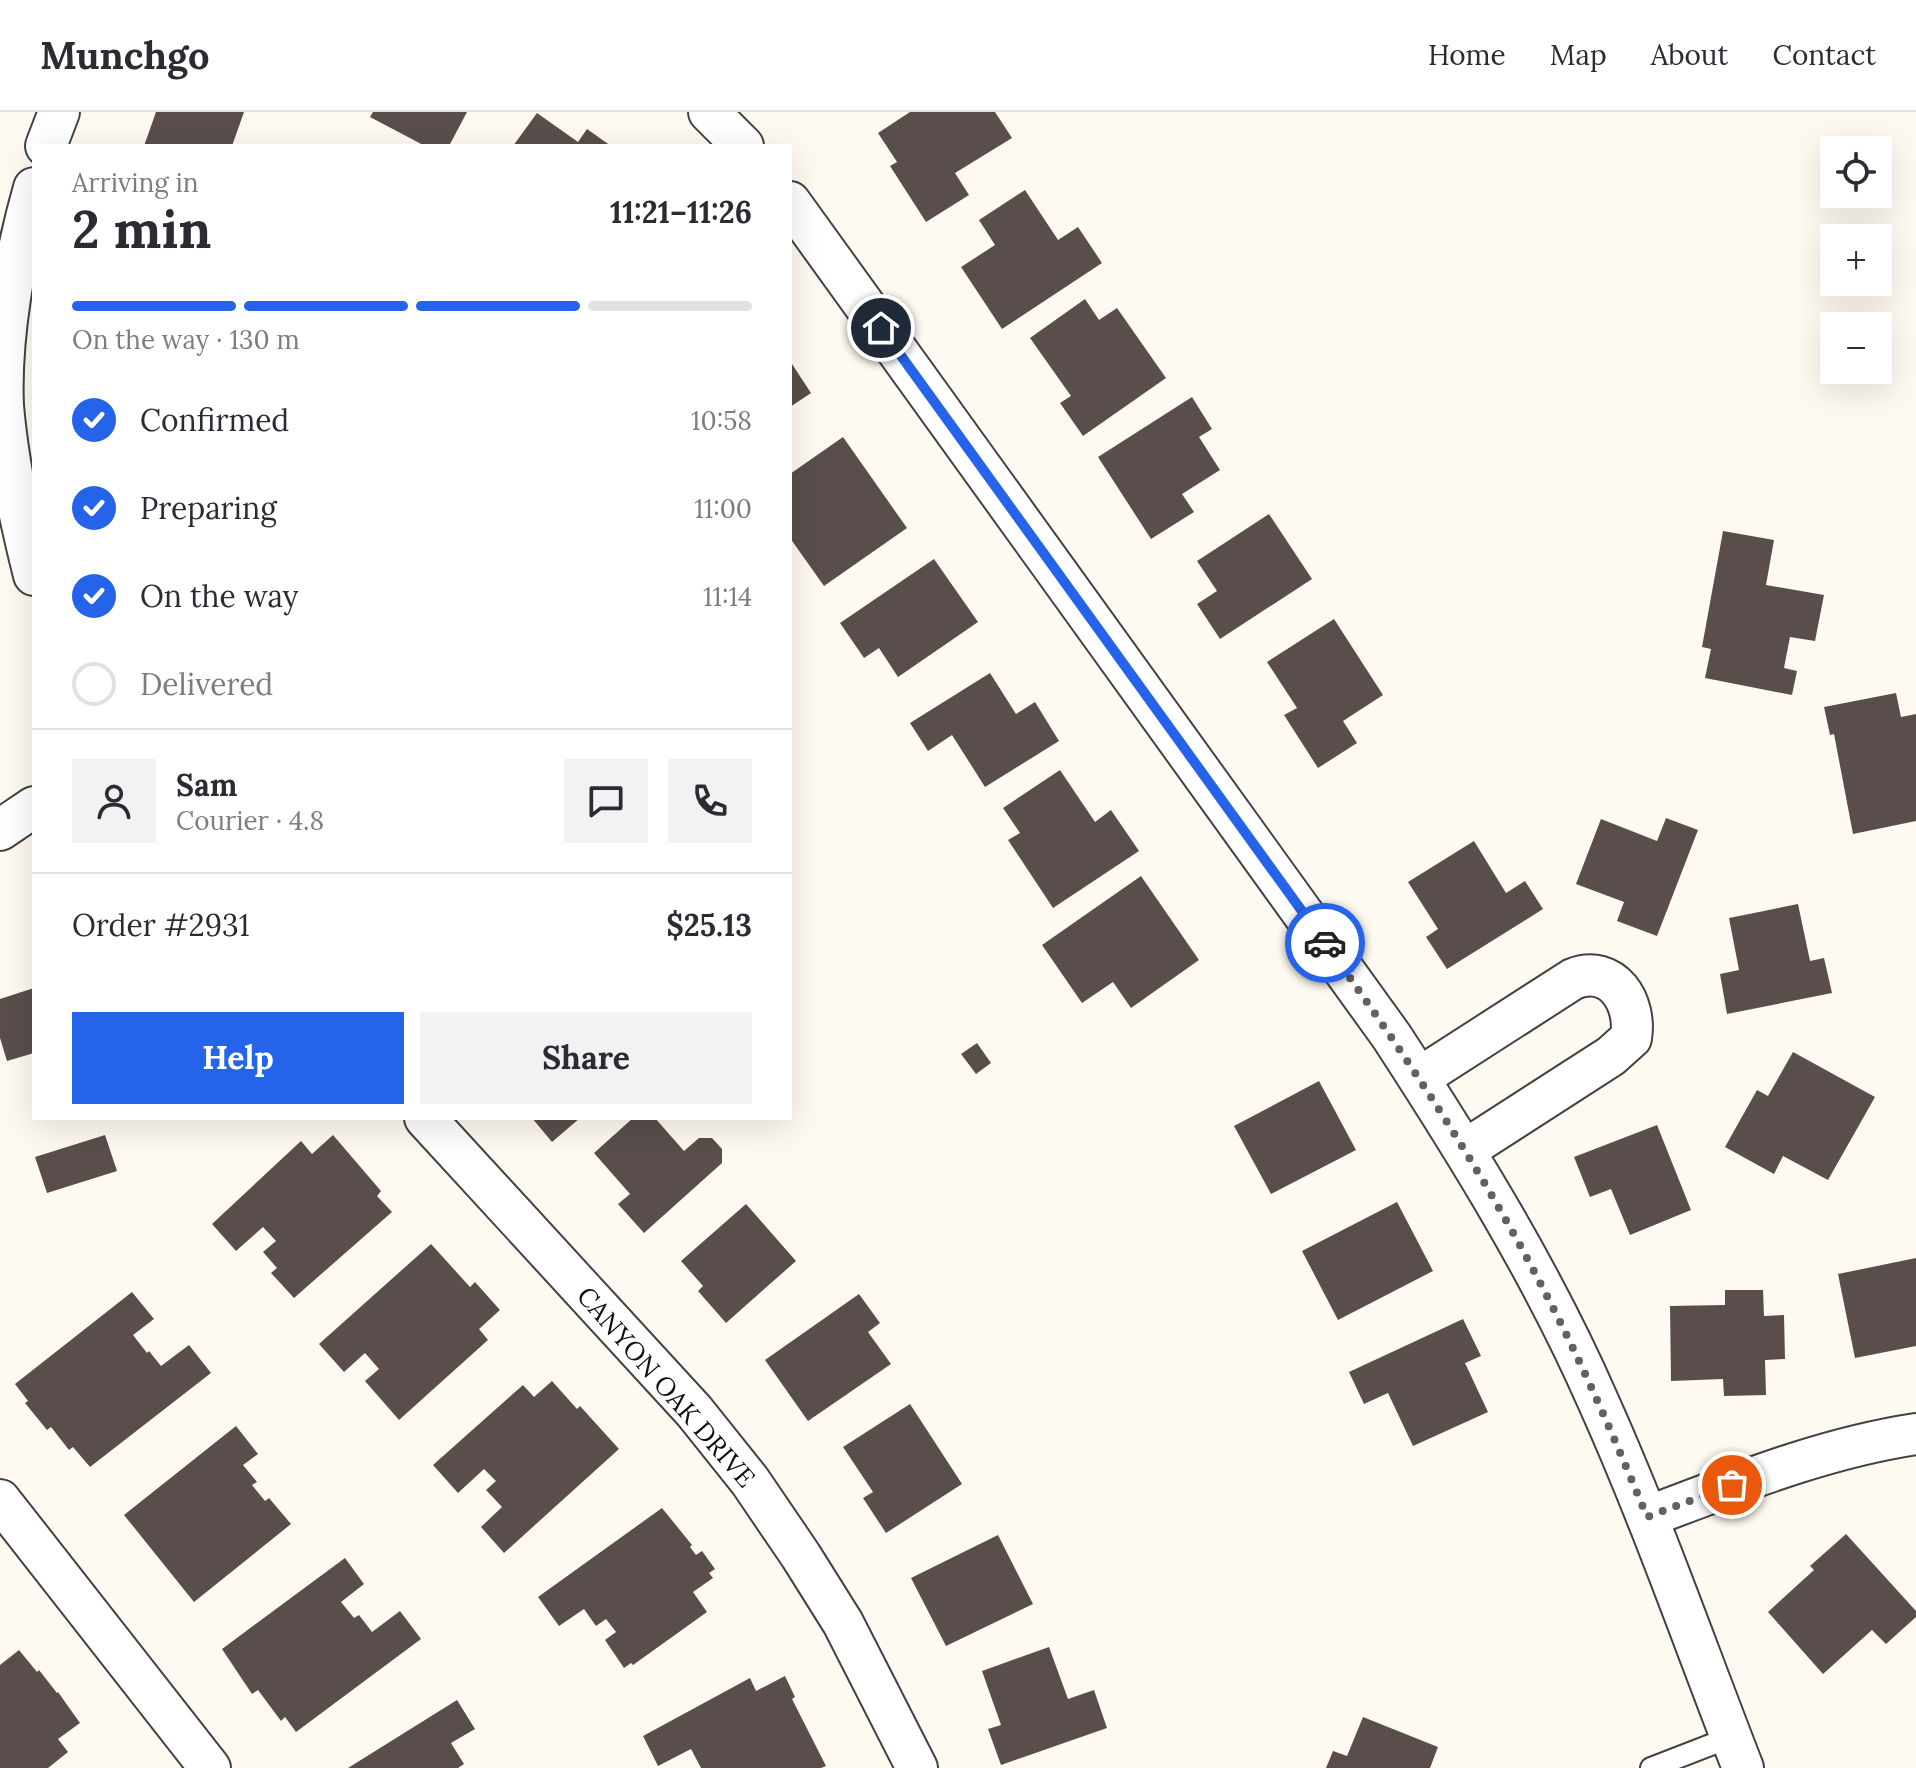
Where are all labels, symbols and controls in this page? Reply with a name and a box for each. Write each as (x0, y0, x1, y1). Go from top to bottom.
text: Munchgo (40, 31, 209, 79)
text: Home (1428, 37, 1506, 73)
text: Map (1550, 37, 1607, 73)
text: About (1651, 37, 1728, 73)
text: Contact (1772, 37, 1876, 73)
map controls (1820, 136, 1892, 384)
button: locate (1820, 136, 1892, 208)
text: Arriving in (72, 166, 199, 199)
text: 11:21–11:26 (610, 193, 752, 231)
text: 2 min (72, 196, 211, 262)
button: + (1820, 224, 1892, 296)
pin (847, 294, 915, 362)
icon: home (859, 306, 903, 350)
button: − (1820, 312, 1892, 384)
text: On the way · 130 m (72, 323, 300, 356)
icon: check (72, 398, 116, 442)
text: Confirmed (140, 401, 289, 439)
text: 10:58 (691, 404, 752, 437)
icon: check (72, 486, 116, 530)
text: Preparing (140, 489, 277, 527)
text: 11:00 (694, 492, 752, 525)
icon: check (72, 574, 116, 618)
text: On the way (140, 577, 298, 615)
text: 11:14 (703, 580, 752, 613)
text: Delivered (140, 665, 273, 703)
button: person (72, 759, 156, 843)
button: chat (564, 759, 648, 843)
button: phone (668, 759, 752, 843)
text: Sam (176, 766, 237, 804)
text: Courier · 4.8 (176, 804, 324, 837)
courier (1285, 903, 1365, 983)
text: Order #2931 (72, 906, 250, 944)
text: $25.13 (666, 906, 752, 944)
icon: car (1303, 921, 1347, 965)
button: Help (72, 1012, 404, 1104)
button: Share (420, 1012, 752, 1104)
street label: CANYON OAK DRIVE (570, 1279, 763, 1494)
pin (1698, 1451, 1766, 1519)
icon: bag (1710, 1463, 1754, 1507)

